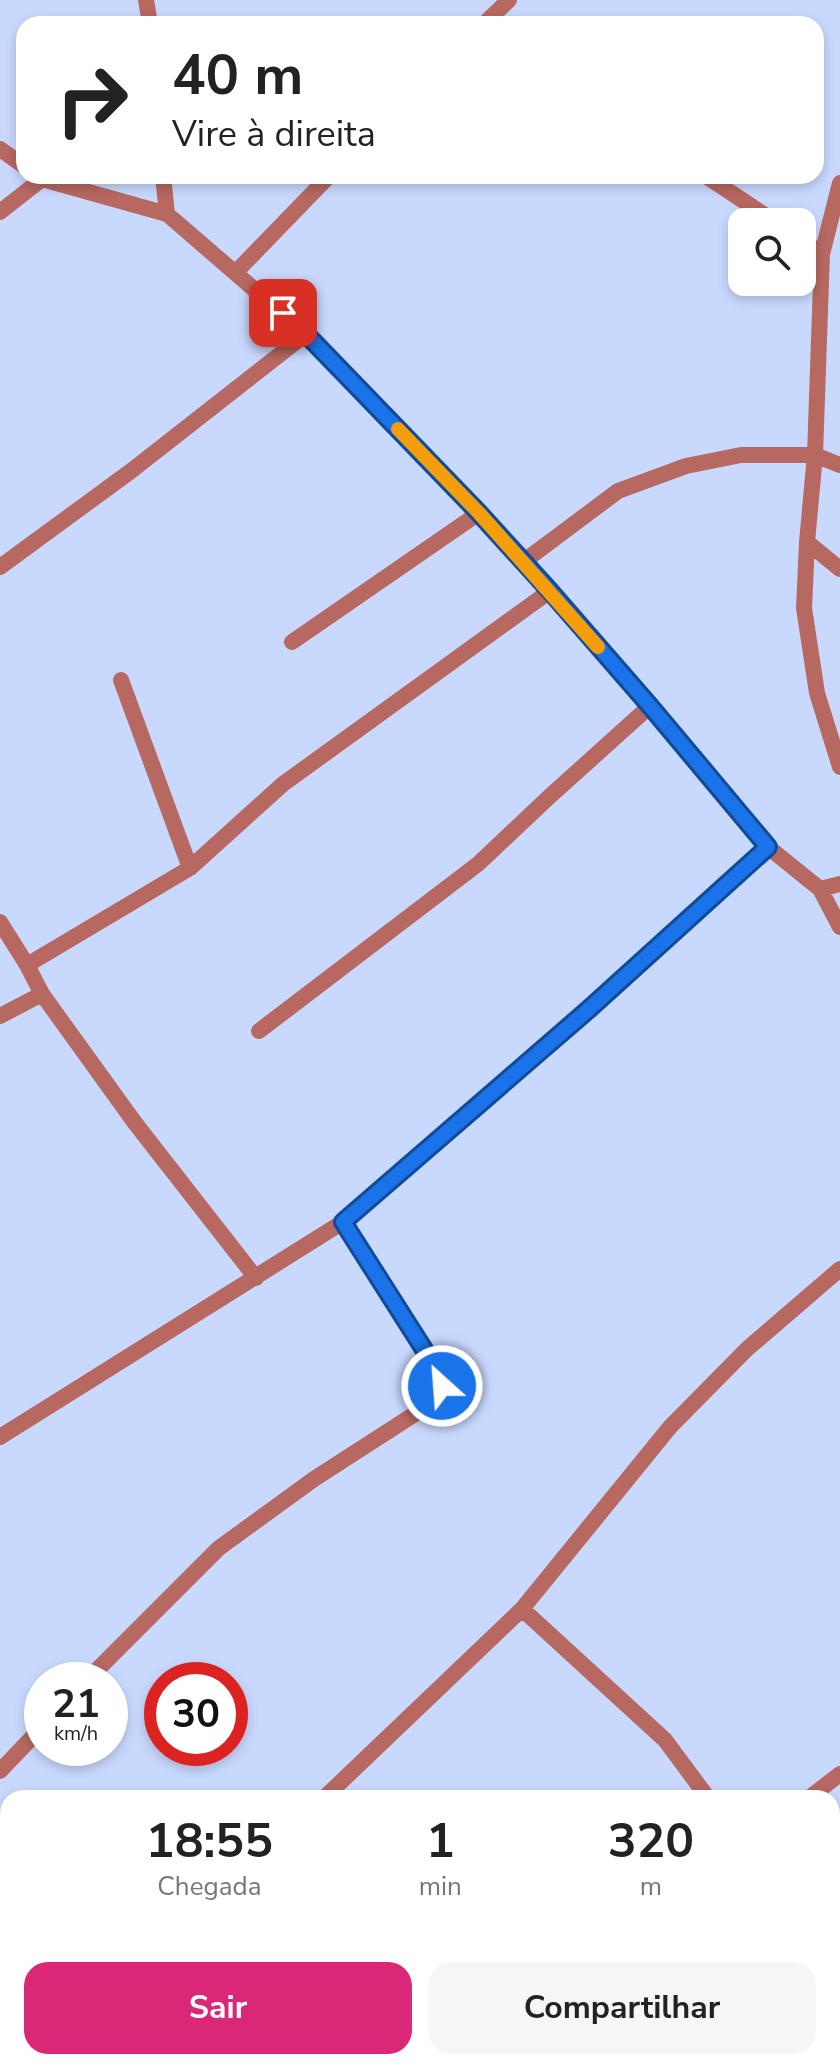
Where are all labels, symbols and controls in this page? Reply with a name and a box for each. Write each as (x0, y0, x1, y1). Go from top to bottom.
text: 40 m (172, 37, 303, 114)
icon: right (40, 48, 144, 152)
text: Vire à direita (172, 110, 376, 159)
map controls (728, 208, 816, 296)
button: search (728, 208, 816, 296)
pin (249, 279, 317, 347)
icon: arrive (261, 291, 305, 335)
position arrow (400, 1344, 484, 1428)
speed limit sign: 30 (144, 1662, 248, 1766)
text: 21 (52, 1677, 100, 1731)
text: km/h (54, 1720, 98, 1747)
text: 18:55 (146, 1808, 273, 1874)
text: 1 (426, 1808, 455, 1874)
text: 320 (608, 1808, 694, 1874)
text: Chegada (157, 1869, 261, 1904)
text: min (419, 1869, 462, 1904)
text: m (640, 1869, 662, 1904)
button: Sair (24, 1962, 412, 2054)
button: Compartilhar (428, 1962, 816, 2054)

